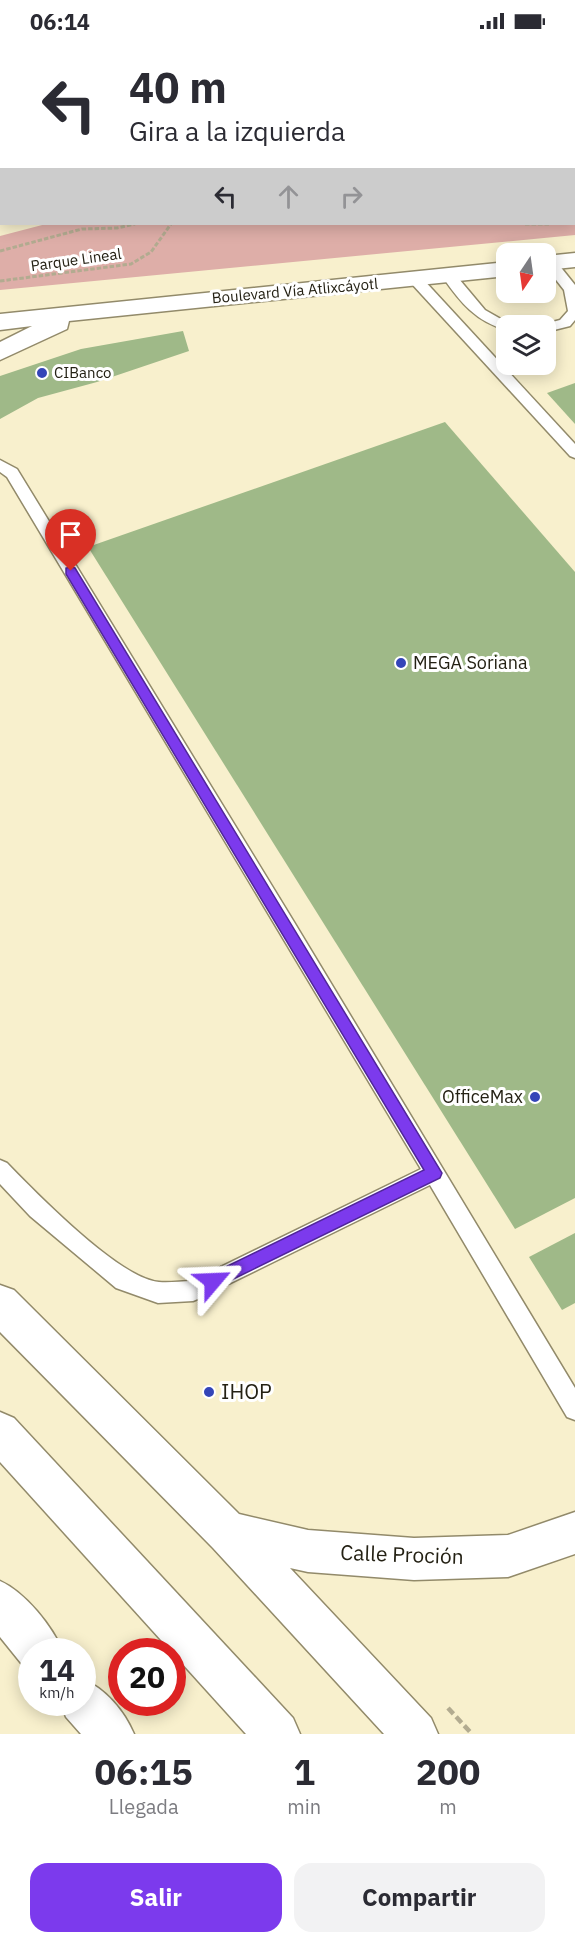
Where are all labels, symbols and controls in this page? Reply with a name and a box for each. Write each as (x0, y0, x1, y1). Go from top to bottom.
text: 06:14 (30, 7, 90, 36)
text: 40 m (129, 60, 227, 115)
icon: left (30, 66, 108, 144)
text: Gira a la izquierda (129, 113, 345, 148)
icon: left (209, 180, 242, 213)
icon: ahead (272, 180, 305, 213)
icon: right (335, 180, 368, 213)
north arrow (496, 243, 556, 303)
map controls (496, 243, 556, 375)
street label: Parque Lineal (29, 244, 123, 275)
street label: Boulevard Vía Atlixcáyotl (211, 274, 379, 307)
button: layers (496, 315, 556, 375)
place label: CIBanco (54, 363, 112, 382)
marker: CIBanco (35, 366, 49, 380)
pin (45, 509, 96, 571)
icon: arrive (54, 518, 87, 551)
place label: MEGA Soriana (413, 651, 528, 674)
marker: MEGA Soriana (394, 656, 408, 670)
place label: OfficeMax (442, 1085, 523, 1108)
marker: OfficeMax (528, 1090, 542, 1104)
position arrow (181, 1249, 245, 1313)
place label: IHOP (221, 1377, 272, 1405)
marker: IHOP (202, 1385, 216, 1399)
street label: Calle Proción (340, 1538, 464, 1570)
speed limit sign: 20 (108, 1638, 186, 1716)
text: 14 (39, 1650, 75, 1689)
text: km/h (39, 1683, 75, 1702)
text: 06:15 (95, 1748, 193, 1795)
text: 1 (293, 1748, 315, 1795)
text: 200 (416, 1748, 480, 1795)
text: Llegada (109, 1793, 179, 1820)
text: min (287, 1793, 321, 1820)
text: m (439, 1793, 457, 1820)
button: Salir (30, 1863, 282, 1932)
button: Compartir (294, 1863, 545, 1932)

